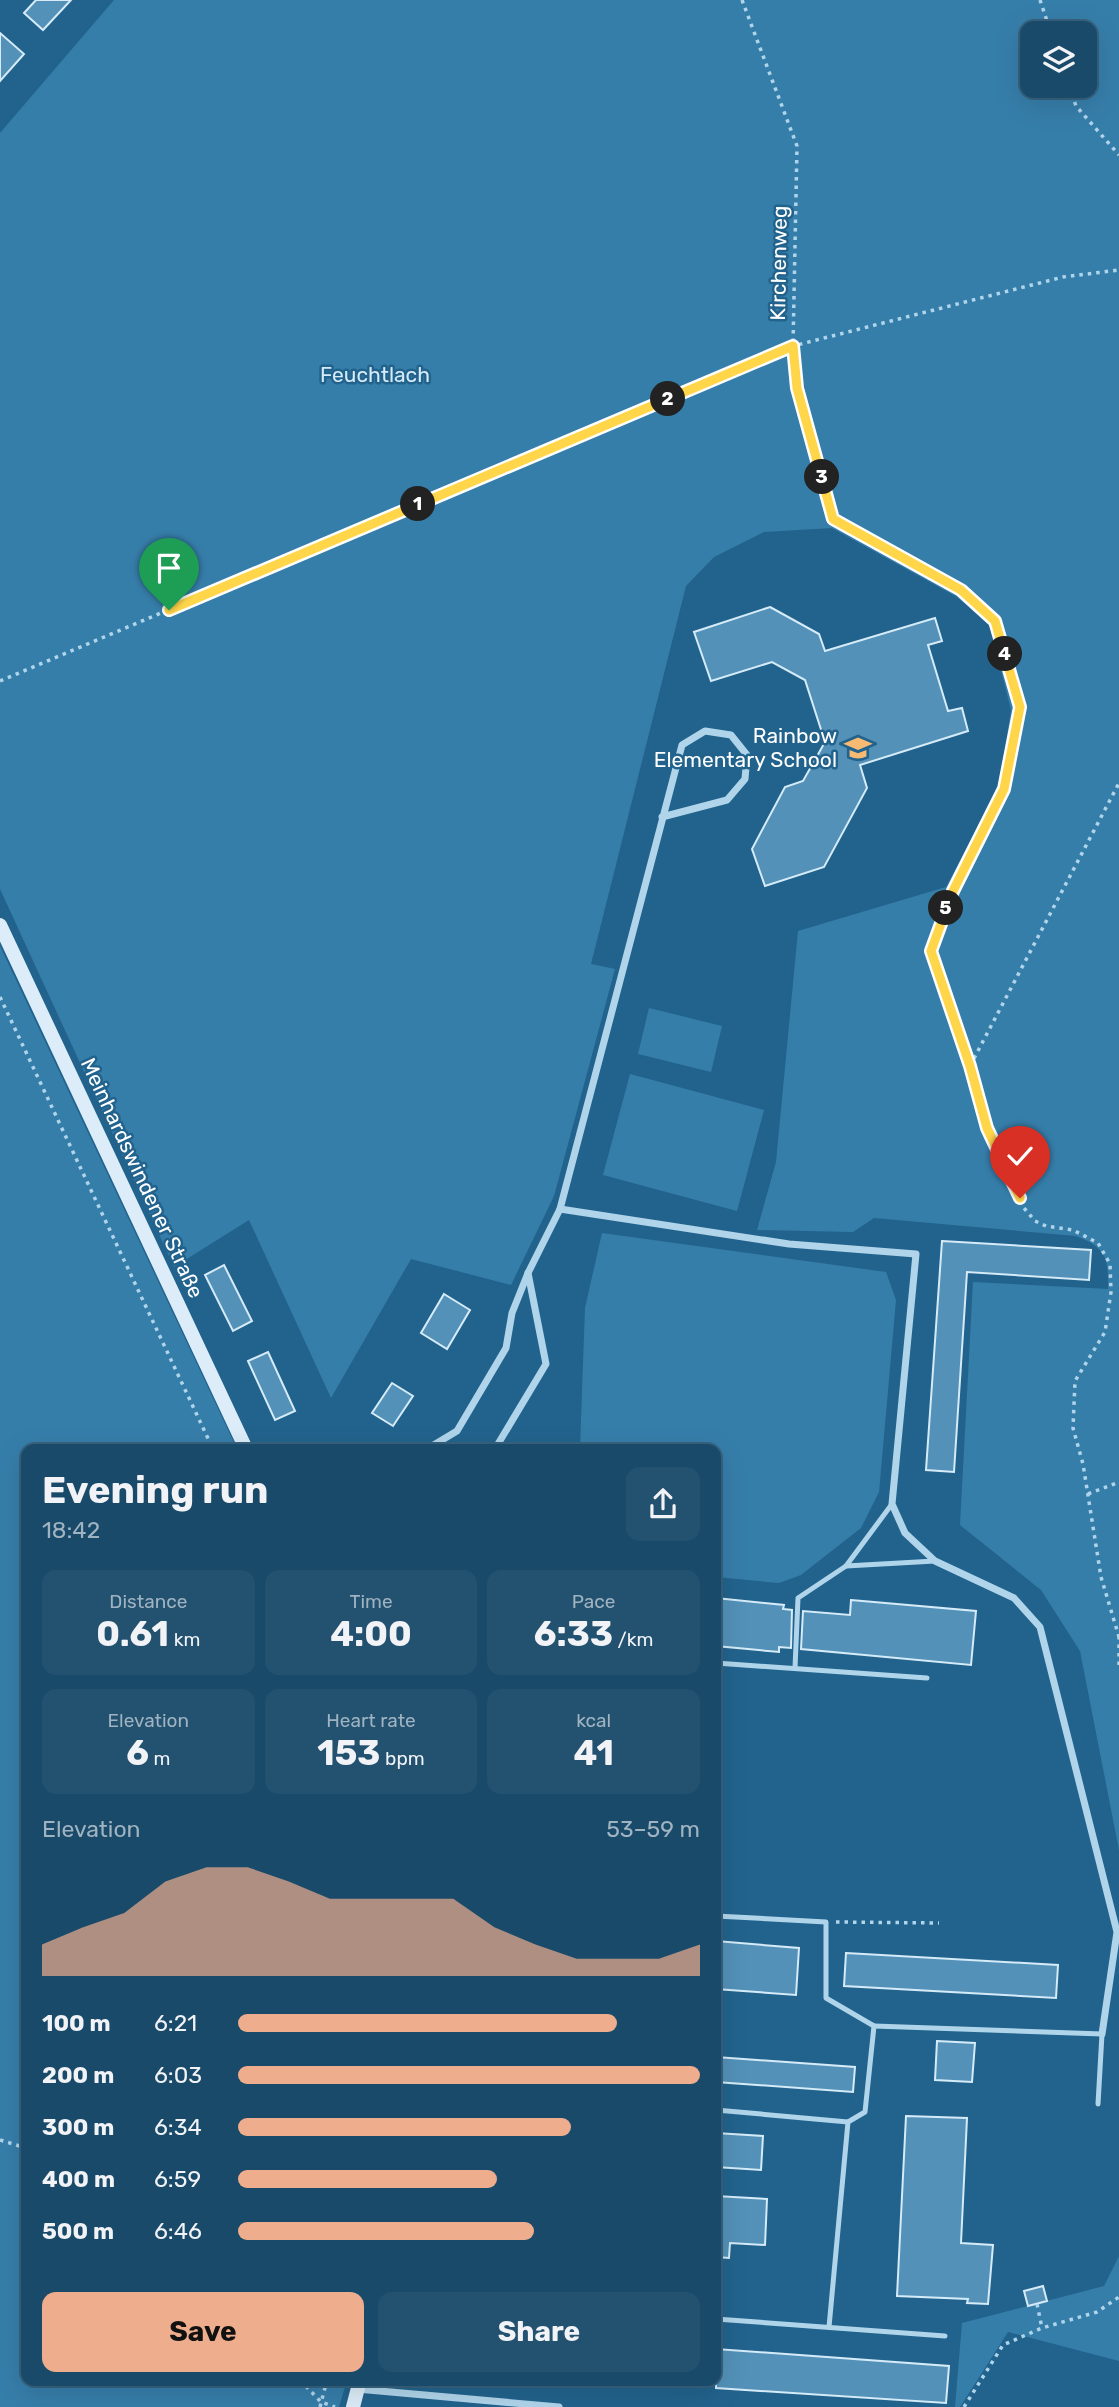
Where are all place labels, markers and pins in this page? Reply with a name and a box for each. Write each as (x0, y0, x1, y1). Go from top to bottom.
pin: 2 (650, 382, 686, 416)
pin: 3 (804, 460, 840, 494)
pin: 1 (400, 486, 436, 522)
pin (139, 538, 199, 610)
pin: 4 (988, 636, 1023, 672)
place label: Rainbow Elementary School (654, 723, 837, 772)
school or university icon: Rainbow Elementary School (843, 733, 873, 763)
pin: 5 (928, 890, 964, 926)
pin (990, 1126, 1050, 1198)

